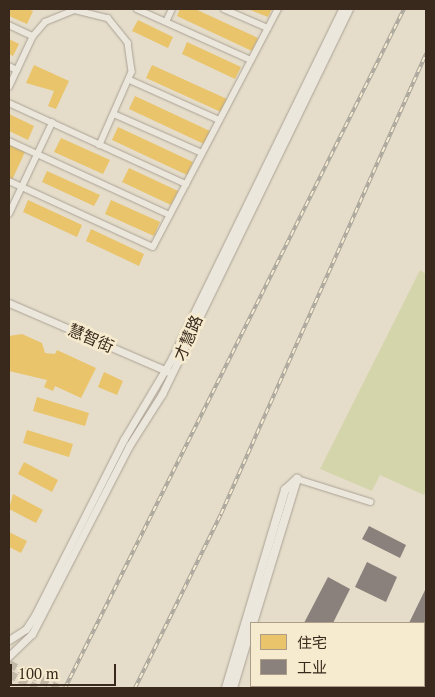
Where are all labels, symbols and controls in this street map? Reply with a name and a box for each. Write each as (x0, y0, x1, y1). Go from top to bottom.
street label: 才慧路 (170, 312, 206, 364)
street label: 慧智街 (65, 320, 117, 356)
legend (250, 622, 425, 687)
text: 住宅 (297, 632, 327, 652)
scale bar (12, 654, 119, 686)
text: 工业 (297, 657, 327, 677)
text: 100 m (18, 663, 59, 683)

